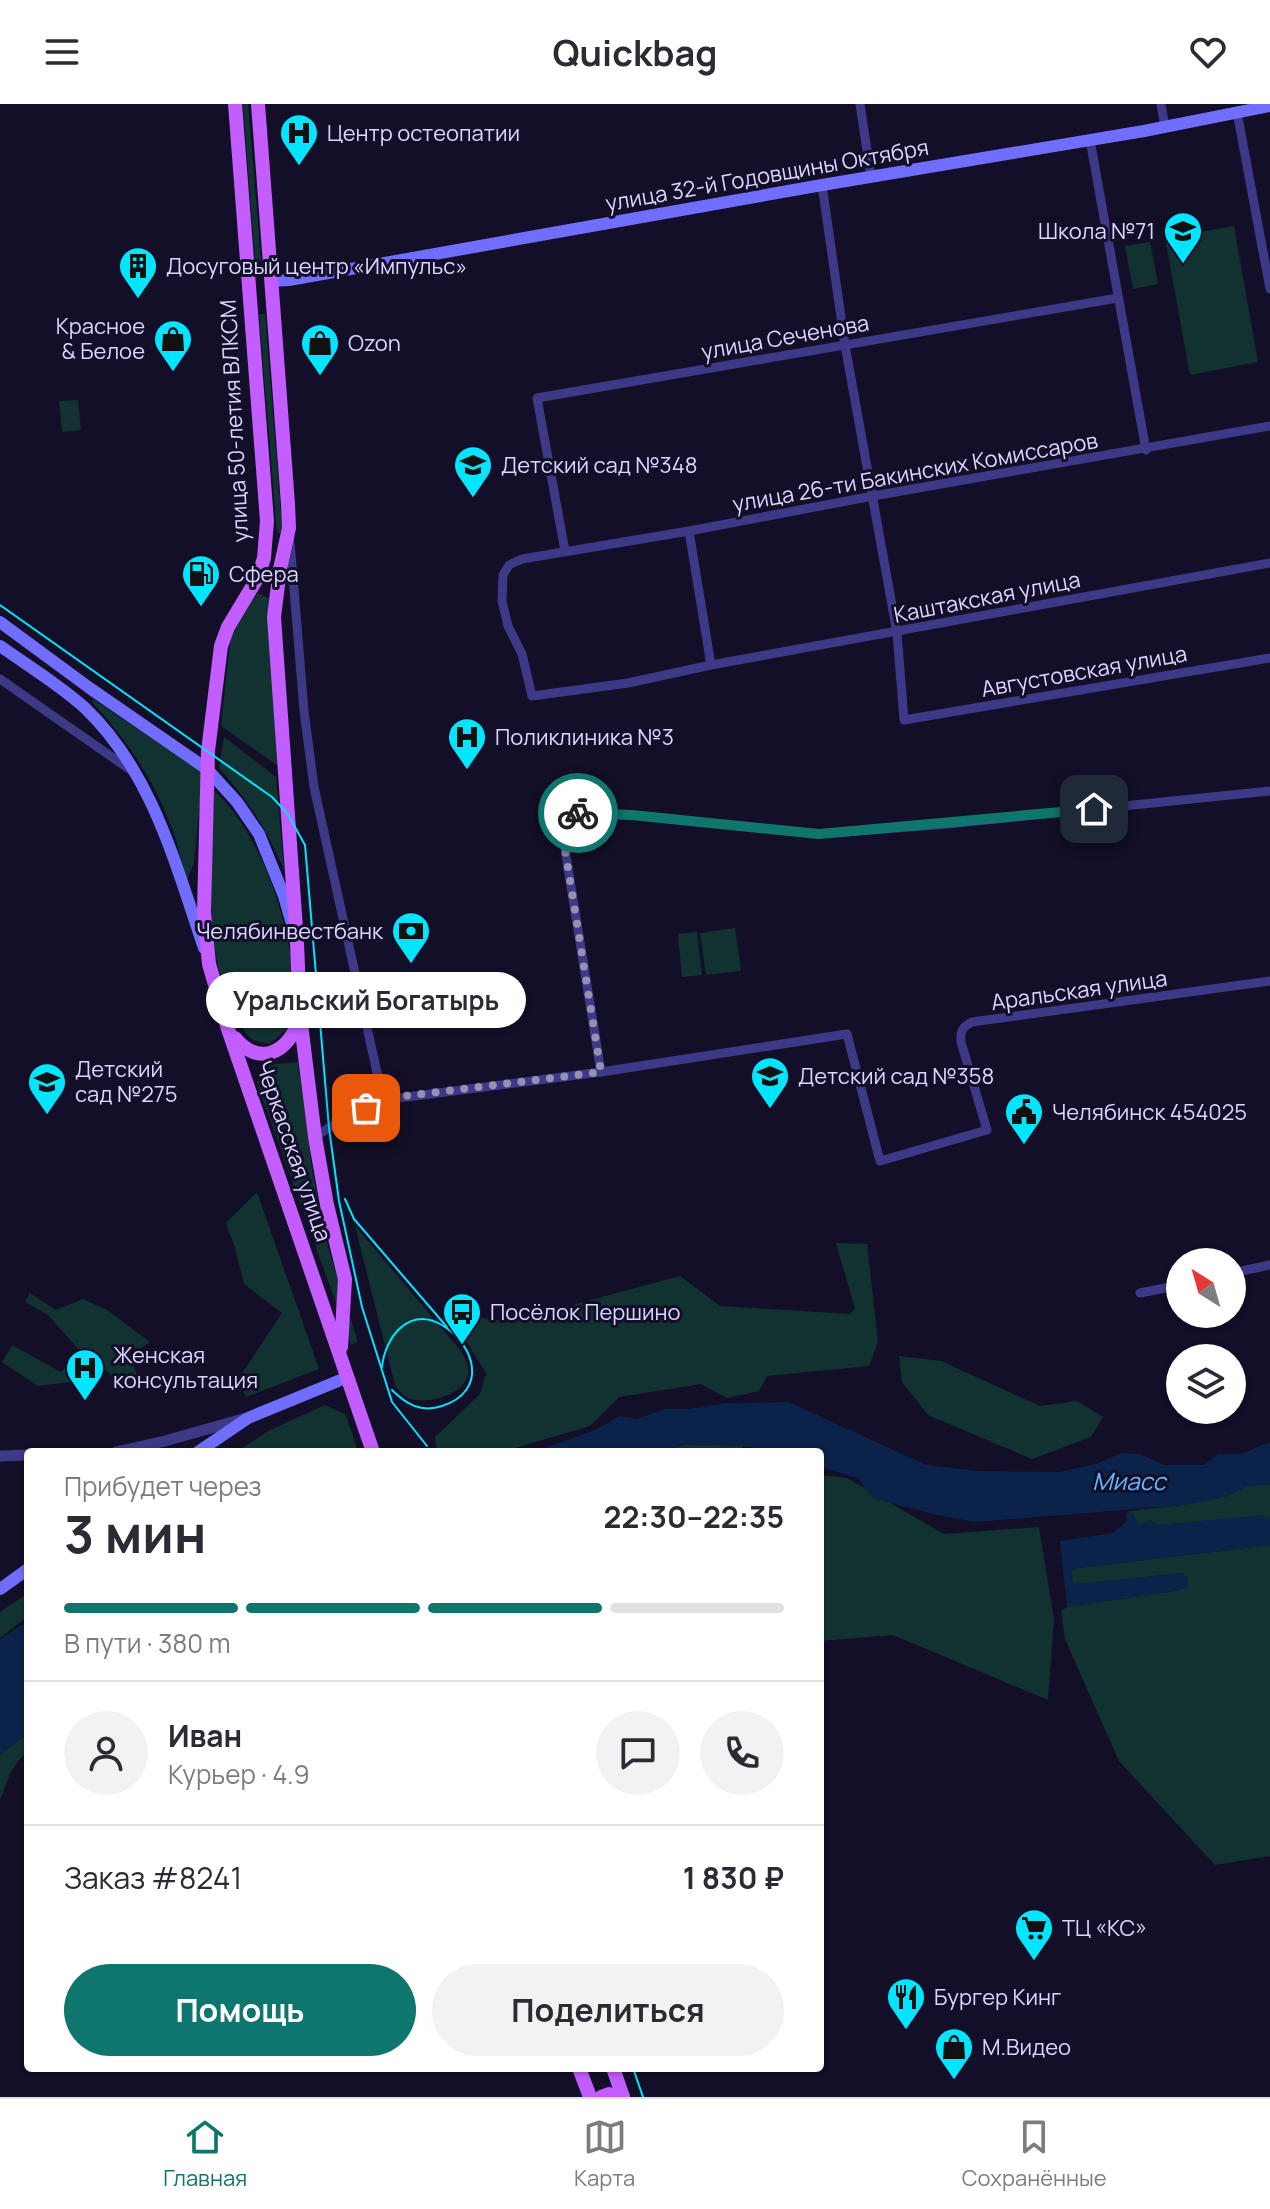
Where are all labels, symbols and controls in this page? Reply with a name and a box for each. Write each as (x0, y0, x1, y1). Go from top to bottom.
text: Quickbag (553, 28, 717, 77)
icon: menu (40, 30, 84, 74)
icon: heart (1186, 30, 1230, 74)
hospital icon: Центр остеопатии (278, 112, 320, 167)
place label: Центр остеопатии (327, 118, 520, 148)
street label: улица 32-й Годовщины Октября (603, 132, 931, 218)
school or university icon: Школа №71 (1162, 210, 1204, 265)
place label: Школа №71 (1038, 216, 1155, 246)
building icon: Досуговый центр «Импульс» (117, 245, 159, 300)
place label: Досуговый центр «Импульс» (166, 251, 467, 281)
street label: улица 50-летия ВЛКСМ (213, 299, 255, 543)
street label: улица Сеченова (699, 307, 871, 367)
place label: Красное & Белое (56, 311, 145, 366)
shop icon: Красное & Белое (152, 318, 194, 373)
shop icon: Ozon (299, 322, 341, 377)
place label: Ozon (348, 328, 401, 358)
street label: улица 26-ти Бакинских Комиссаров (730, 425, 1100, 519)
school or university icon: Детский сад №348 (452, 444, 494, 499)
place label: Детский сад №348 (501, 450, 698, 480)
fuel station icon: Сфера (180, 553, 222, 608)
place label: Сфера (229, 559, 299, 589)
street label: Каштакская улица (891, 564, 1083, 630)
street label: Августовская улица (979, 638, 1189, 704)
hospital icon: Поликлиника №3 (446, 716, 488, 771)
place label: Поликлиника №3 (495, 722, 674, 752)
courier (538, 773, 618, 853)
pin (1060, 775, 1128, 843)
icon: home (1072, 787, 1116, 831)
icon: bike (556, 791, 600, 835)
bank icon: Челябинвестбанк (390, 910, 432, 965)
place label: Челябинвестбанк (196, 916, 384, 946)
street label: Аральская улица (989, 963, 1169, 1017)
callout: Уральский Богатырь (206, 972, 526, 1028)
text: Уральский Богатырь (233, 982, 499, 1018)
place label: Детский сад №275 (75, 1054, 178, 1109)
school or university icon: Детский сад №358 (749, 1055, 791, 1110)
street label: Черкасская улица (249, 1057, 339, 1245)
school or university icon: Детский сад №275 (26, 1061, 68, 1116)
place label: Детский сад №358 (798, 1061, 994, 1091)
pin (332, 1074, 400, 1142)
icon: bag (344, 1086, 388, 1130)
public building icon: Челябинск 454025 (1003, 1091, 1045, 1146)
place label: Челябинск 454025 (1052, 1097, 1247, 1127)
north arrow (1166, 1248, 1246, 1328)
map controls (1166, 1248, 1246, 1424)
bus stop icon: Посёлок Першино (441, 1291, 483, 1346)
place label: Посёлок Першино (490, 1297, 681, 1327)
place label: Женская консультация (113, 1340, 258, 1395)
button: layers (1166, 1344, 1246, 1424)
hospital icon: Женская консультация (64, 1347, 106, 1402)
water label: Миасс (1092, 1464, 1167, 1497)
text: Прибудет через (64, 1468, 262, 1504)
text: 22:30–22:35 (604, 1496, 784, 1537)
text: 3 мин (64, 1498, 206, 1569)
text: В пути · 380 m (64, 1625, 230, 1661)
button: person (64, 1711, 148, 1795)
button: chat (596, 1711, 680, 1795)
button: phone (700, 1711, 784, 1795)
text: Иван (168, 1715, 242, 1756)
text: Курьер · 4.9 (168, 1756, 310, 1792)
text: Заказ #8241 (64, 1857, 242, 1898)
text: 1 830 ₽ (683, 1857, 784, 1898)
supermarket icon: ТЦ «КС» (1013, 1907, 1055, 1962)
place label: ТЦ «КС» (1062, 1913, 1147, 1943)
button: Помощь (64, 1964, 416, 2056)
button: Поделиться (432, 1964, 784, 2056)
restaurant icon: Бургер Кинг (885, 1976, 927, 2031)
place label: Бургер Кинг (934, 1982, 1061, 2012)
shop icon: М.Видео (933, 2026, 975, 2081)
place label: М.Видео (982, 2032, 1071, 2062)
tab: Главная (163, 2115, 247, 2193)
tab: Карта (574, 2115, 635, 2193)
tab: Сохранённые (962, 2115, 1107, 2193)

